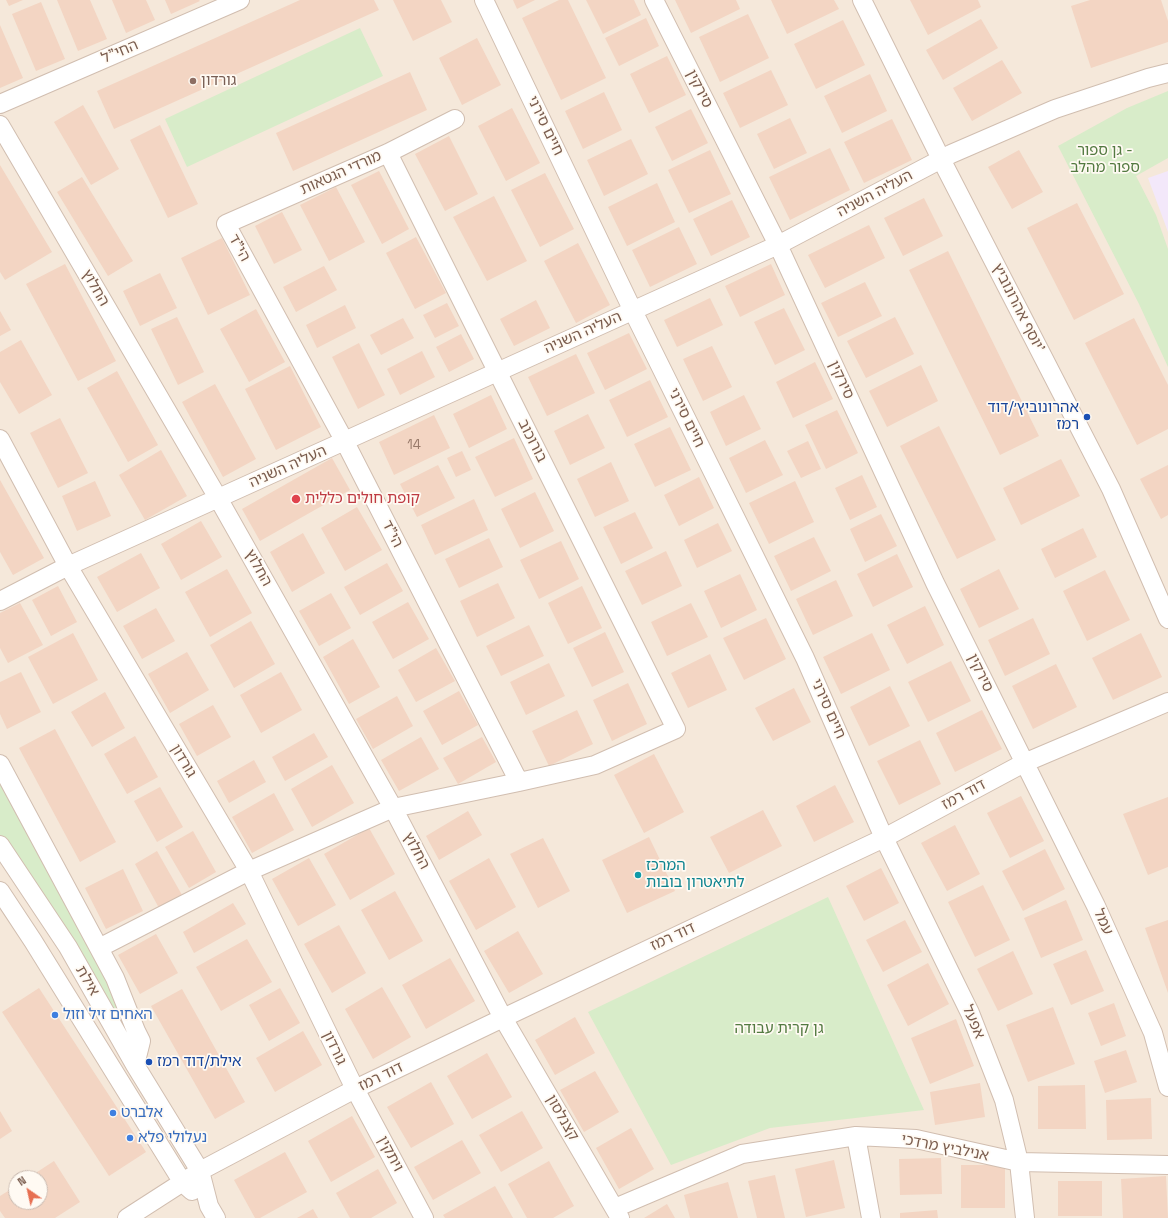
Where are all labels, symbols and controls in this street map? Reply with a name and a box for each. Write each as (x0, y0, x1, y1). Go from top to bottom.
street label: החי"ל (99, 36, 141, 68)
street label: סירקין (682, 67, 716, 111)
place label: גורדון (201, 72, 236, 90)
marker: גורדון (188, 76, 198, 86)
street label: חיים סירני (523, 93, 567, 159)
park label: גן ספור - ספור מהלב (1070, 142, 1140, 177)
street label: מורדי הגטאות (298, 147, 384, 199)
street label: העליה השניה (834, 167, 916, 221)
street label: הי"ד (224, 231, 254, 265)
street label: יוסף אהרונוביץ' (988, 261, 1048, 355)
street label: החלוץ (77, 266, 113, 310)
street label: העליה השניה (541, 308, 625, 358)
street label: סירקין (824, 358, 858, 402)
street label: חיים סירני (664, 385, 708, 451)
place label: אהרונוביץ׳/דוד רמז (988, 399, 1079, 434)
marker: אהרונוביץ׳/דוד רמז (1082, 412, 1092, 422)
street label: בורוכוב (514, 416, 550, 466)
house number: 14 (407, 437, 421, 453)
street label: העליה השניה (246, 442, 330, 492)
place label: קופת חולים כללית (305, 490, 420, 508)
marker: קופת חולים כללית (290, 493, 302, 505)
street label: הי"ד (378, 517, 406, 551)
street label: החלוץ (241, 546, 275, 590)
street label: סירקין (963, 651, 997, 695)
street label: חיים סירני (807, 676, 849, 742)
street label: גורדון (166, 741, 200, 781)
street label: דוד רמז (939, 776, 989, 814)
street label: החלוץ (399, 829, 433, 873)
place label: המרכז לתיאטרון בובות (646, 857, 745, 892)
marker: המרכז לתיאטרון בובות (633, 870, 643, 880)
street label: עמל (1089, 906, 1117, 938)
street label: דוד רמז (648, 919, 698, 955)
street label: אילת (71, 963, 103, 999)
street label: אפעל (958, 1002, 988, 1042)
place label: האחים זיל וזול (63, 1006, 153, 1024)
marker: האחים זיל וזול (50, 1010, 60, 1020)
park label: גן קרית עבודה (734, 1020, 824, 1038)
street label: גורדון (318, 1028, 350, 1068)
place label: אילת/דוד רמז (157, 1053, 241, 1071)
marker: אילת/דוד רמז (144, 1057, 154, 1067)
street label: דוד רמז (356, 1059, 406, 1095)
street label: קצנלסון (542, 1092, 582, 1144)
place label: אלברט (121, 1104, 163, 1122)
marker: אלברט (108, 1108, 118, 1118)
place label: נעלולי פלא (138, 1129, 207, 1147)
street label: אנילביץ מרדכי (900, 1131, 990, 1165)
marker: נעלולי פלא (125, 1133, 135, 1143)
street label: ויתקין (373, 1133, 407, 1175)
north arrow (8, 1170, 48, 1210)
text: N (15, 1173, 29, 1189)

